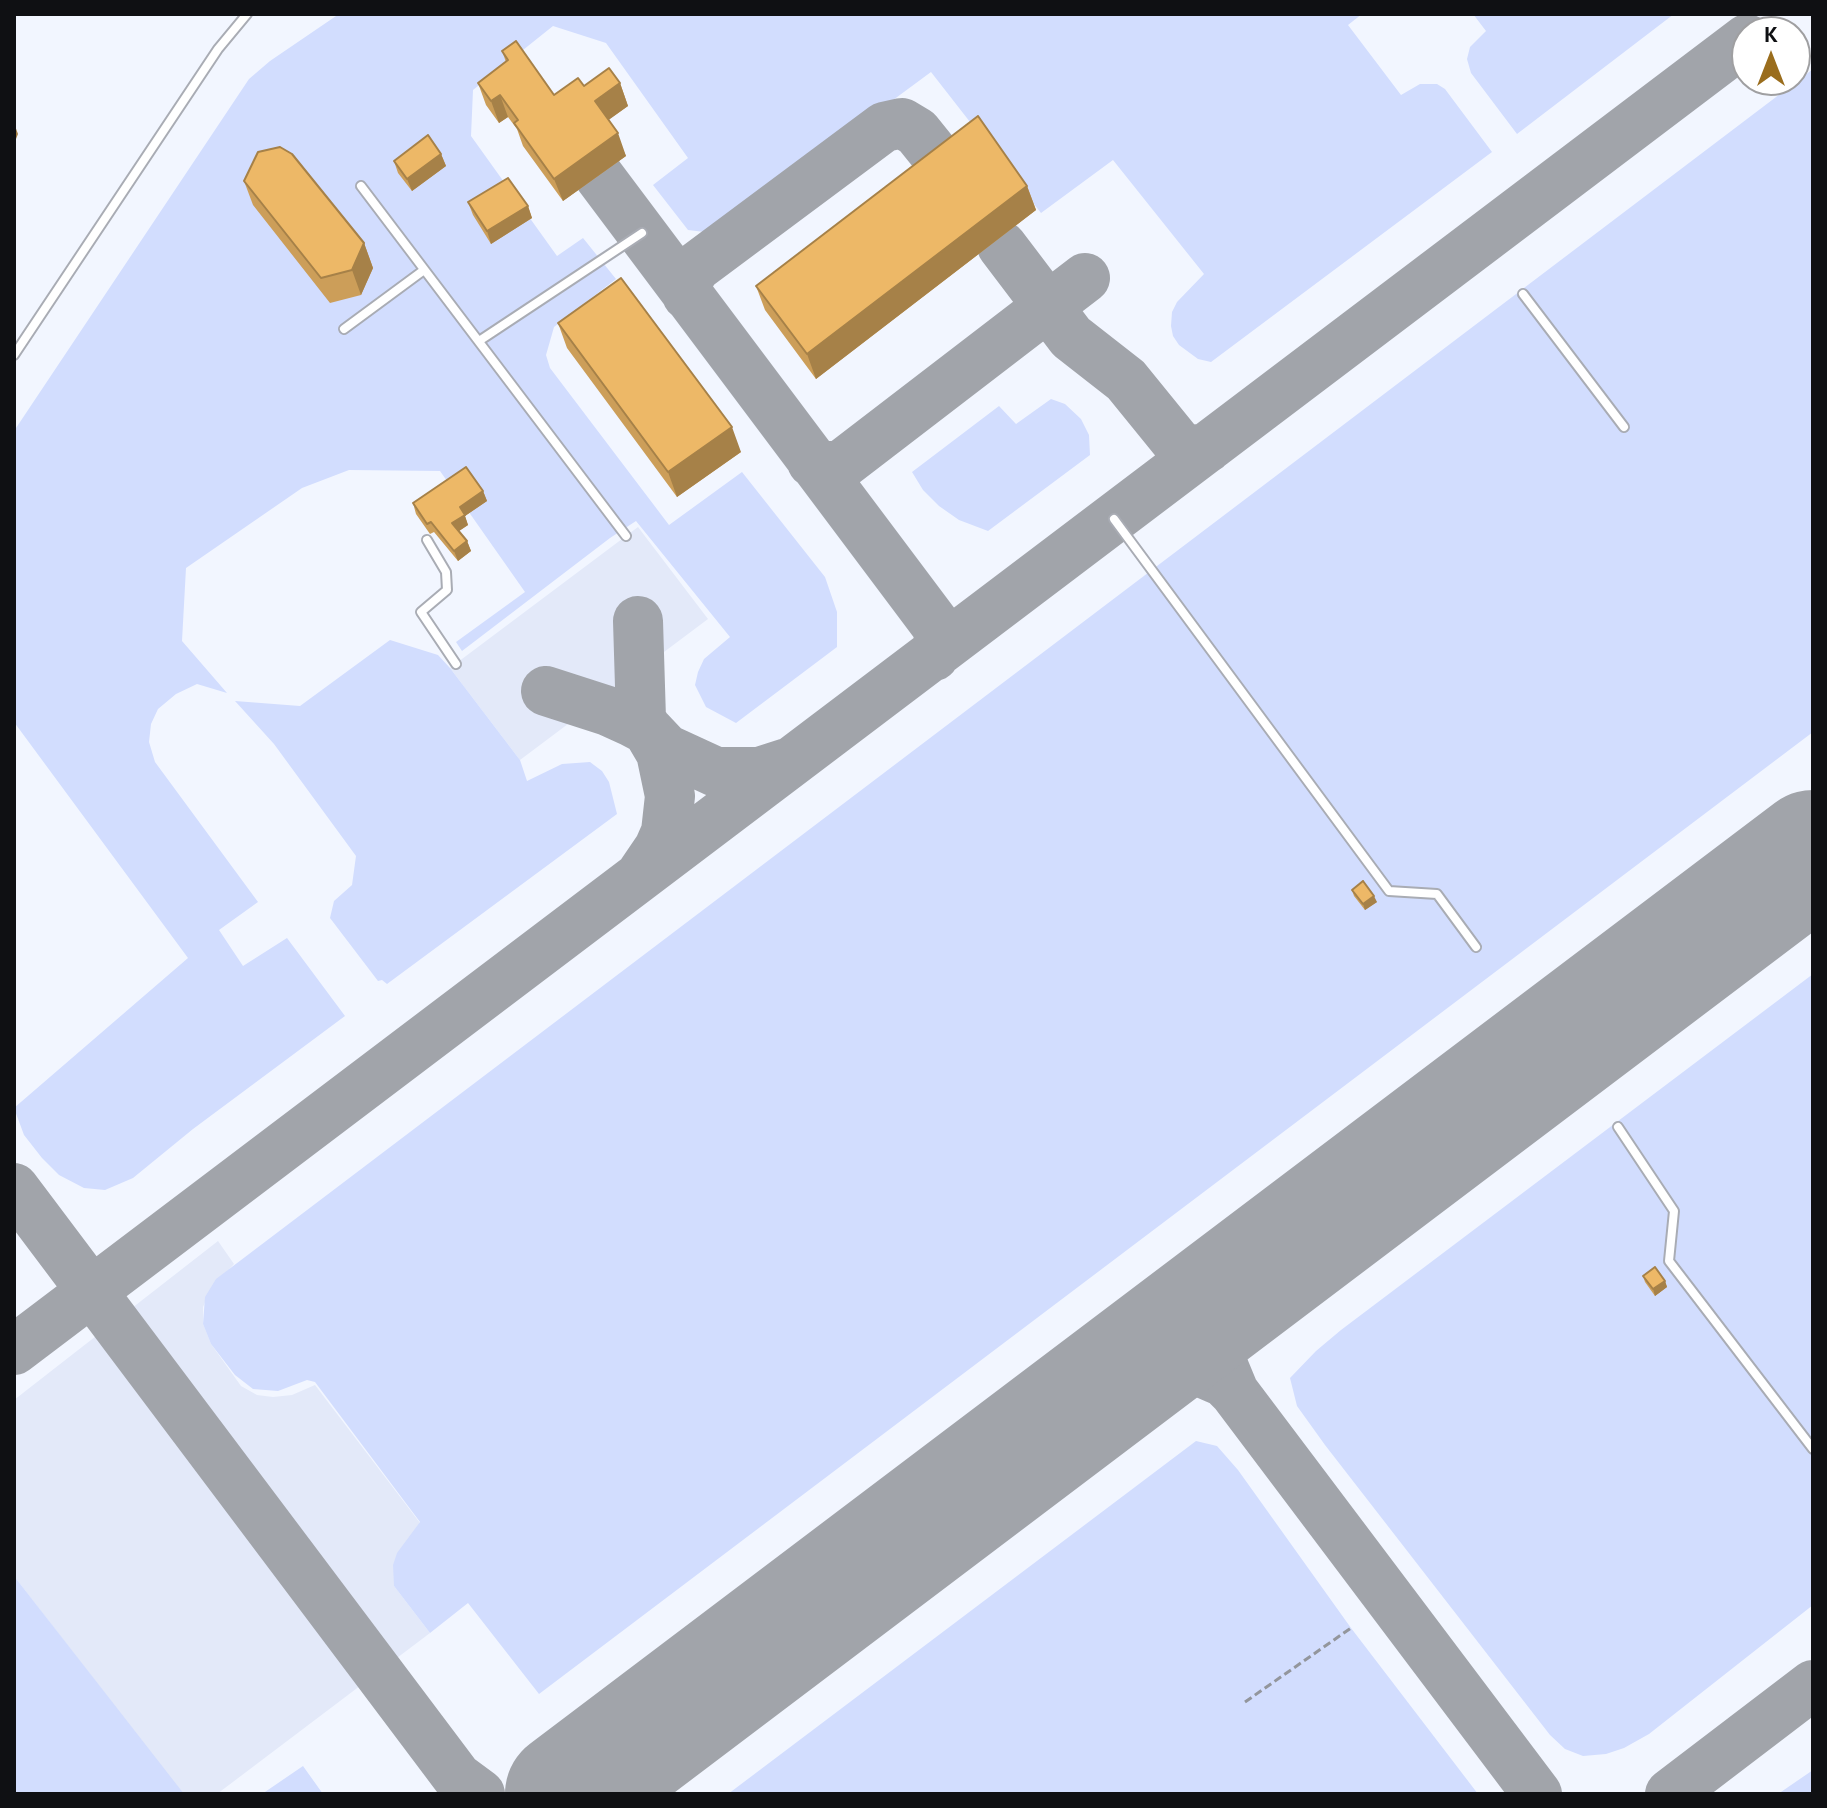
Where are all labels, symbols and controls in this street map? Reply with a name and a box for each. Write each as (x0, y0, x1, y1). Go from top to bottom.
north arrow (1731, 16, 1811, 96)
text: K (1764, 20, 1778, 48)

